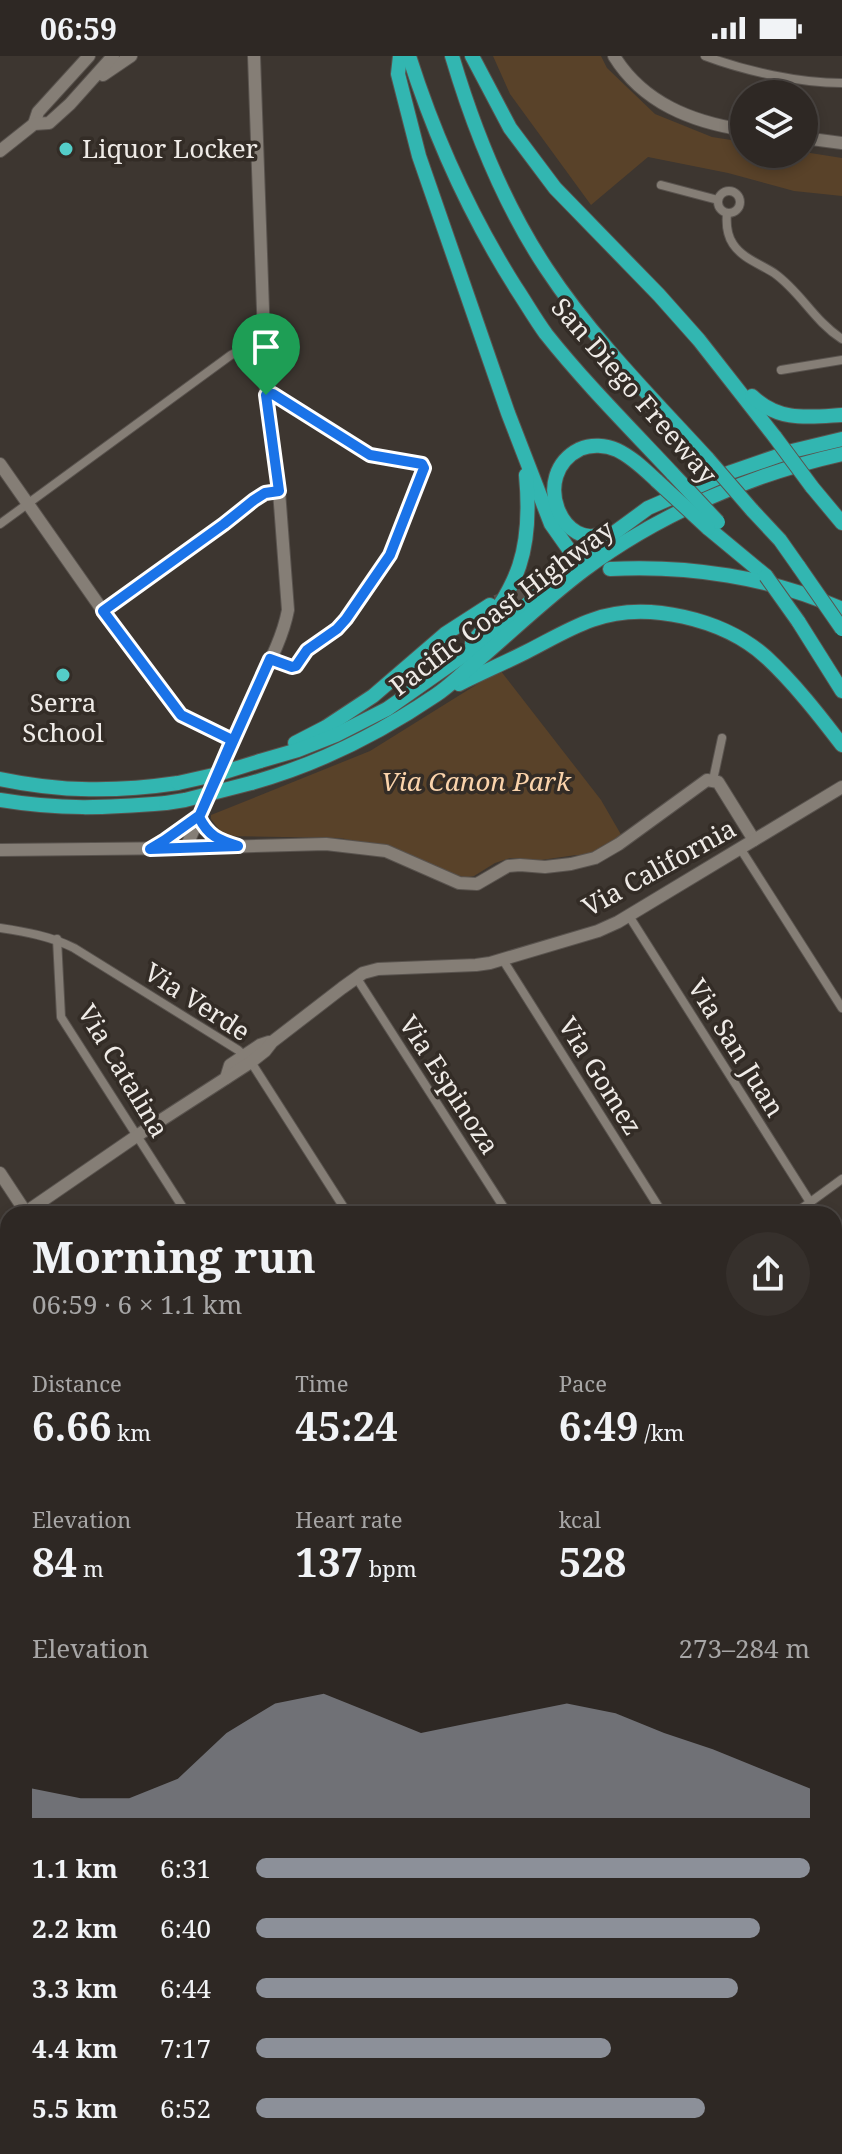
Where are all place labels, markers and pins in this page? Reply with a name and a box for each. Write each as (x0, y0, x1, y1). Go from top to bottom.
place label: Liquor Locker (82, 130, 258, 166)
marker: Liquor Locker (57, 140, 75, 158)
pin (232, 313, 300, 395)
marker: Serra School (54, 666, 72, 684)
place label: Serra School (22, 684, 104, 750)

